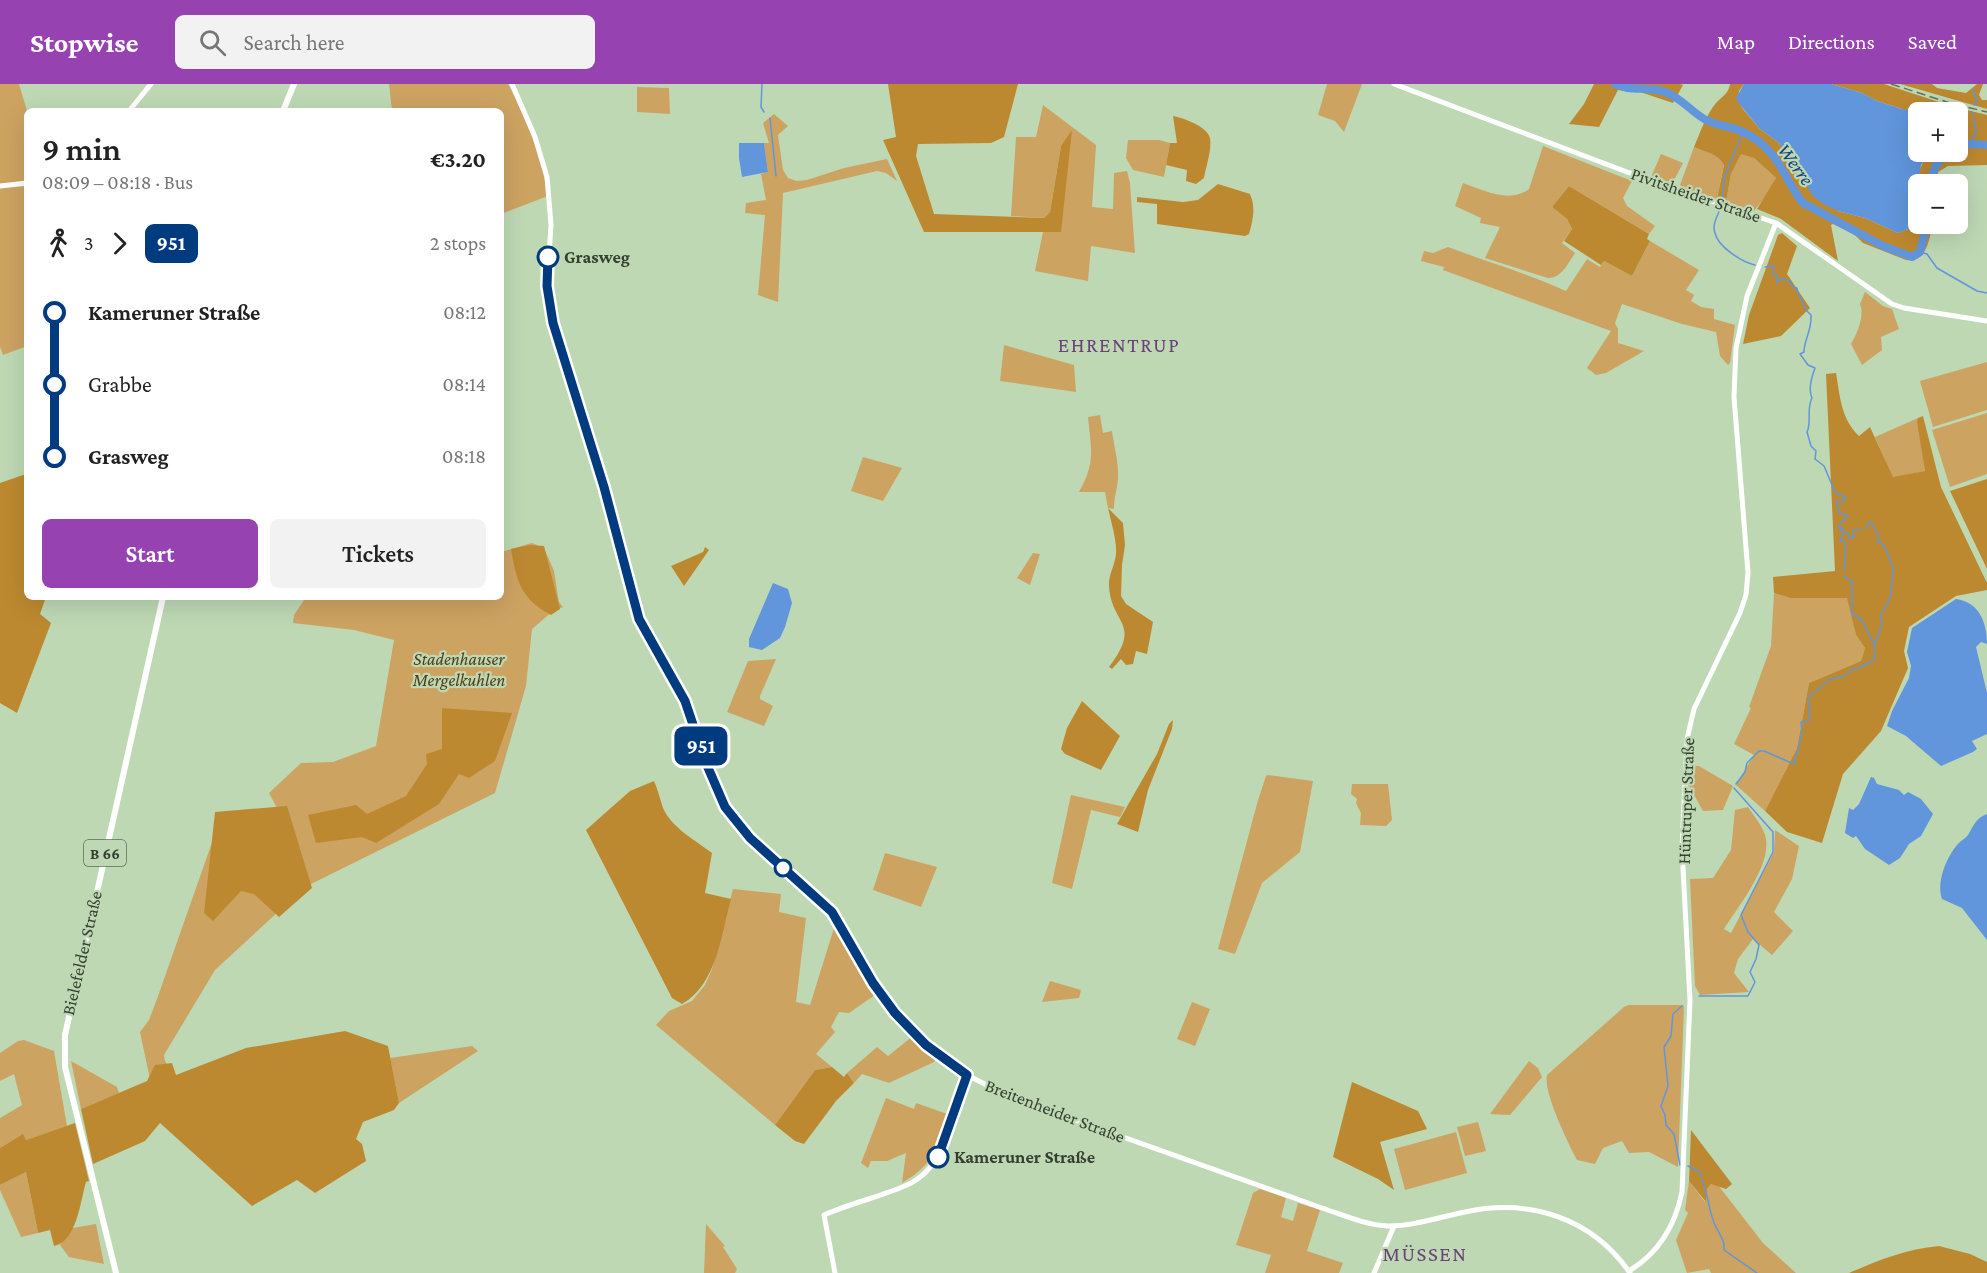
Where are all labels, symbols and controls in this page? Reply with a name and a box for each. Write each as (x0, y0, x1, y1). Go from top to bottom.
search box (175, 15, 595, 69)
icon: search (196, 26, 229, 59)
text: Stopwise (30, 27, 139, 58)
text: Search here (244, 30, 345, 55)
text: Map (1717, 30, 1755, 54)
text: Directions (1788, 30, 1875, 54)
text: Saved (1908, 30, 1957, 54)
map controls (1908, 102, 1968, 234)
button: + (1908, 102, 1968, 162)
text: 9 min (42, 130, 121, 167)
water label: Werre (1773, 139, 1819, 190)
text: €3.20 (430, 147, 486, 172)
street label: Pivitsheider Straße (1629, 163, 1764, 227)
text: 08:09 – 08:18 · Bus (42, 171, 193, 193)
button: − (1908, 174, 1968, 234)
icon: walk (42, 227, 75, 260)
icon: forward (103, 227, 136, 260)
text: 951 (157, 231, 186, 255)
text: 3 (84, 232, 94, 254)
text: 2 stops (430, 232, 486, 254)
marker: Grasweg (537, 246, 559, 268)
place label: Grasweg (564, 247, 630, 267)
text: Kameruner Straße (88, 300, 260, 325)
text: 08:12 (443, 301, 486, 323)
district label: EHRENTRUP (1058, 333, 1180, 357)
text: Grabbe (88, 372, 152, 397)
text: 08:14 (443, 373, 486, 395)
text: Grasweg (88, 444, 169, 469)
text: 08:18 (442, 445, 486, 467)
button: Start (42, 519, 258, 588)
button: Tickets (270, 519, 486, 588)
park label: Stadenhauser Mergelkuhlen (412, 649, 505, 690)
line badge: 951 (666, 726, 736, 766)
text: 951 (686, 734, 716, 758)
street label: Hüntruper Straße (1674, 737, 1698, 865)
road number: B 66 (84, 840, 126, 866)
unlabelled marker (774, 859, 792, 877)
street label: Bielefelder Straße (58, 889, 106, 1017)
street label: Breitenheider Straße (982, 1075, 1128, 1147)
marker: Kameruner Straße (927, 1146, 949, 1168)
place label: Kameruner Straße (954, 1147, 1095, 1167)
district label: MÜSSEN (1383, 1242, 1467, 1266)

